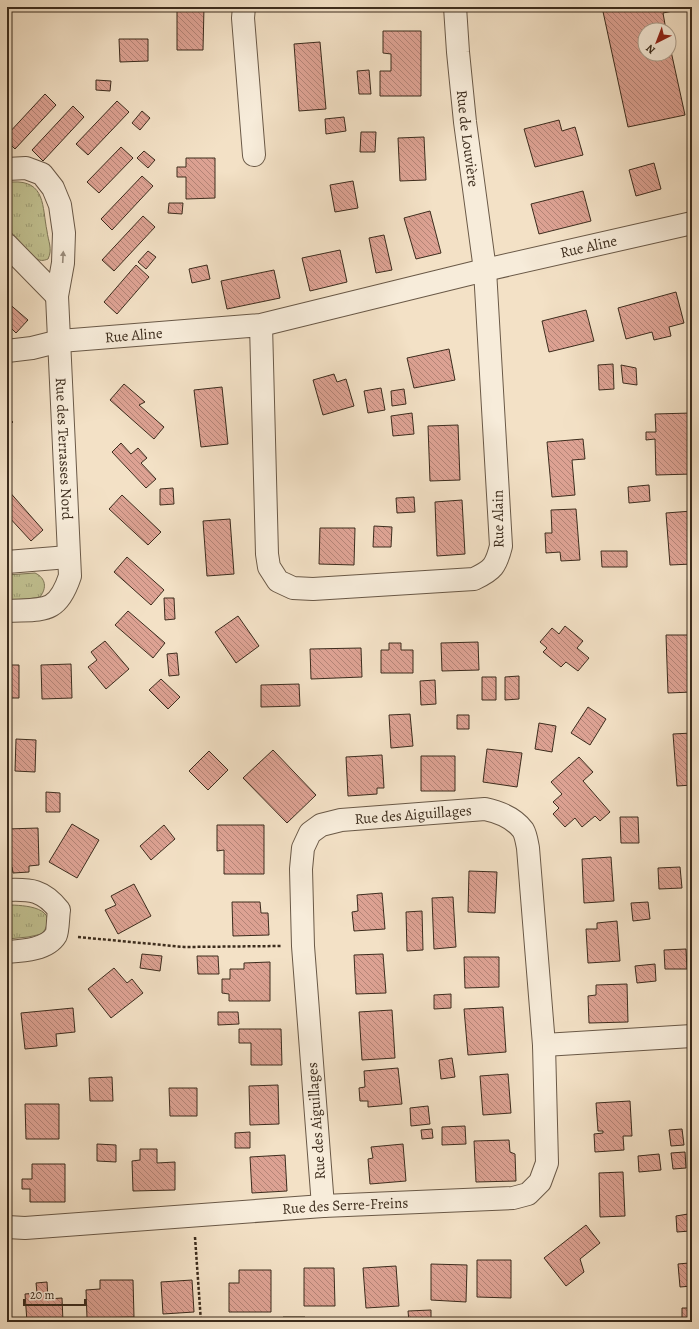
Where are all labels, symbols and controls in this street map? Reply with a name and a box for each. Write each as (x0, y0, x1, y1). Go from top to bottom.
north arrow (637, 22, 677, 62)
text: N (643, 41, 659, 57)
street label: Rue de Louvière (452, 89, 484, 188)
street label: Rue Aline (558, 230, 619, 263)
one-way arrow (60, 250, 66, 263)
street label: Rue Aline (104, 323, 164, 347)
street label: Rue des Terrasses Nord (51, 377, 77, 521)
street label: Rue Alain (487, 490, 509, 548)
street label: Rue des Aiguillages (354, 800, 473, 829)
street label: Rue des Aiguillages (302, 1062, 330, 1180)
street label: Rue des Serre-Freins (281, 1192, 409, 1219)
scale bar (24, 1281, 85, 1307)
text: 20 m (30, 1287, 54, 1303)

